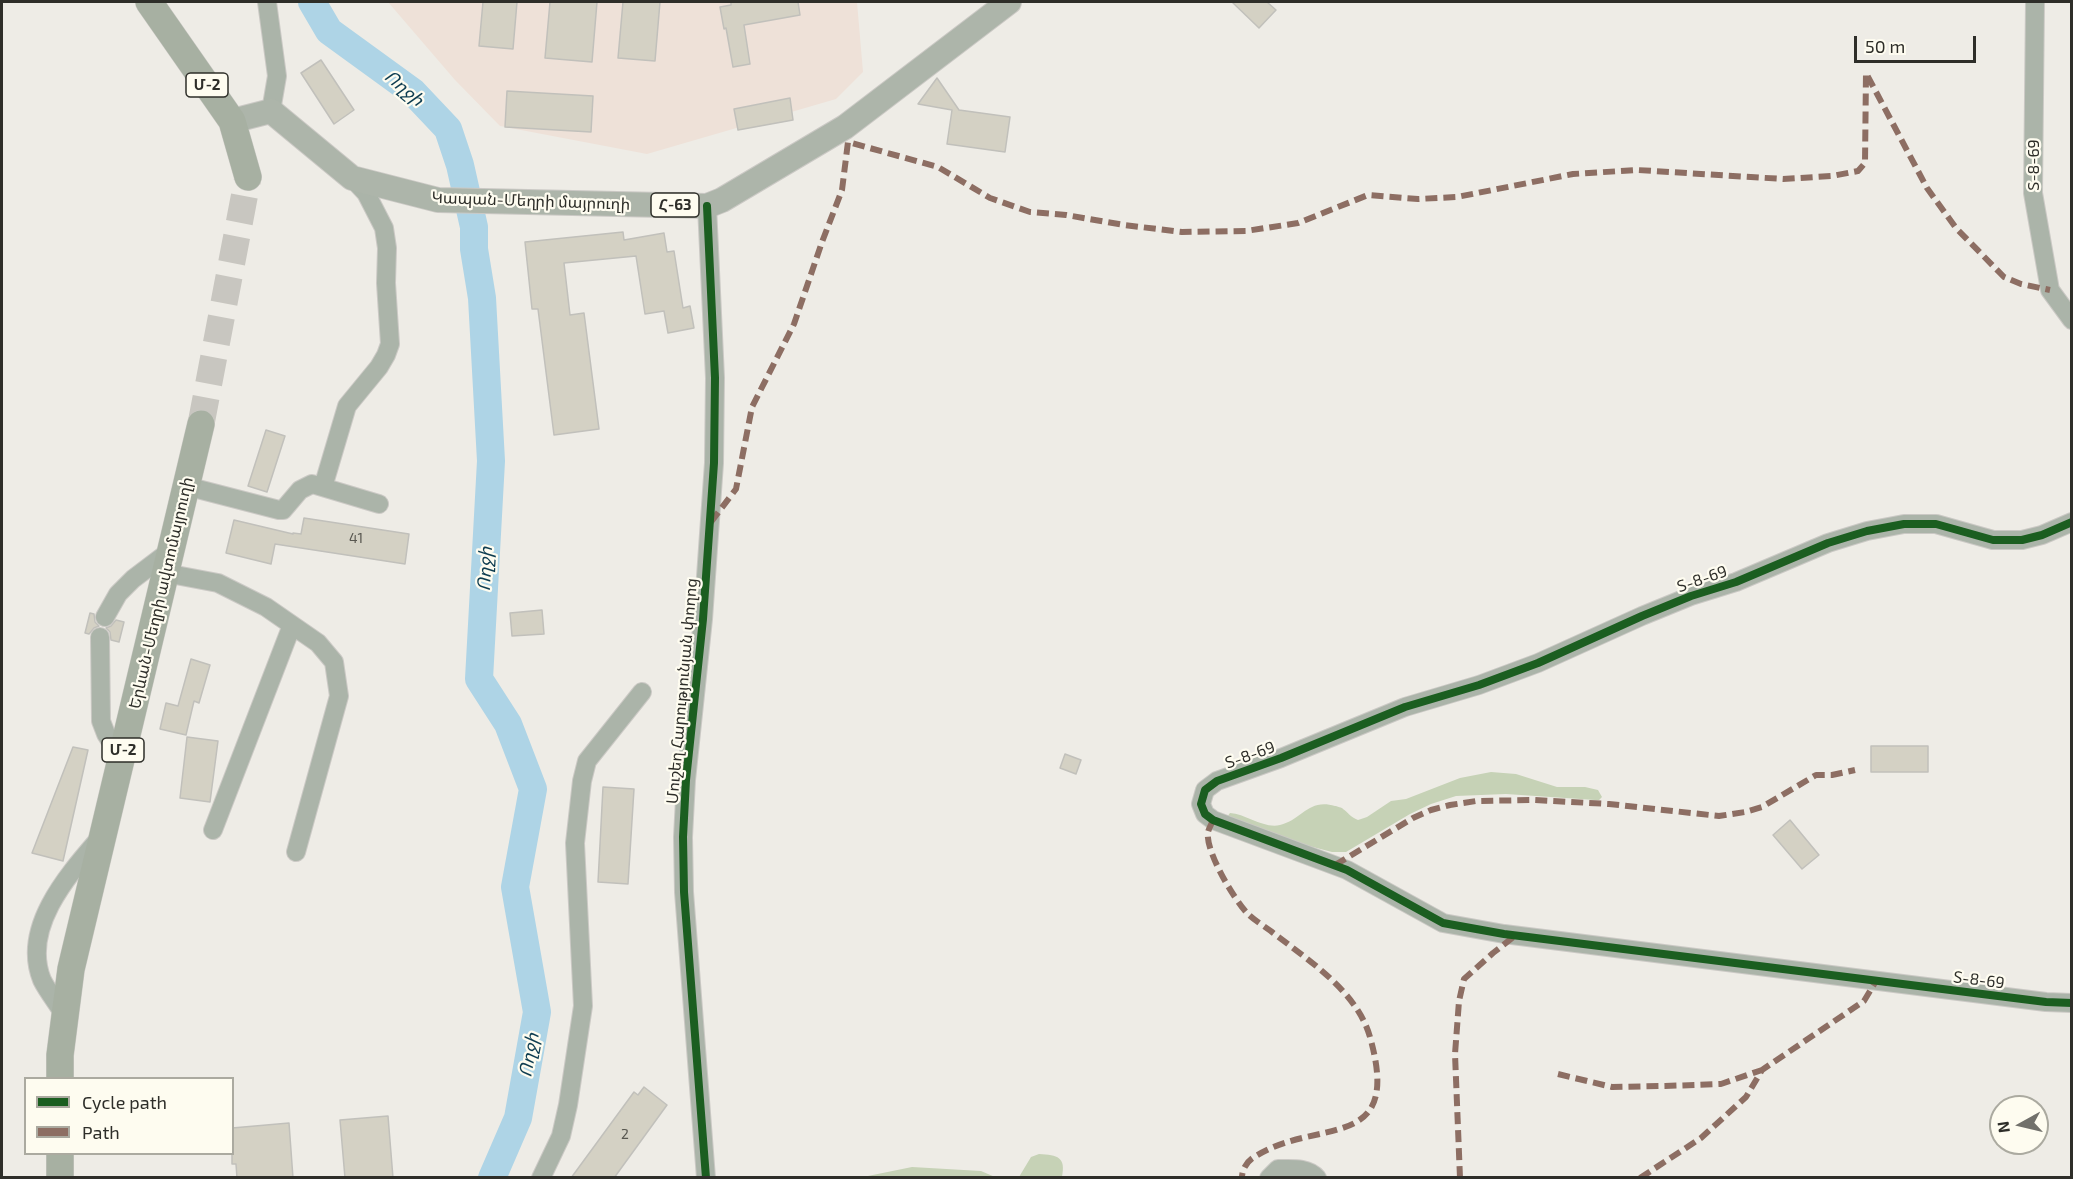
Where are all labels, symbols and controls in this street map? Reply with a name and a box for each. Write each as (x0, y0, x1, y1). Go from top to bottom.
scale bar (1857, 24, 1978, 62)
text: 50 m (1865, 35, 1905, 57)
water label: Ողջի (380, 65, 428, 111)
road number: Մ-2 (186, 73, 228, 97)
street label: Տ-8-69 (2024, 139, 2044, 191)
street label: Կապան-Մեղրի մայրուղի (431, 188, 631, 214)
road number: Հ-63 (651, 193, 699, 217)
street label: Երևան-Մեղրի ավտոմայրուղի (125, 475, 197, 711)
house number: 41 (349, 530, 363, 546)
water label: Ողջի (473, 546, 497, 592)
street label: Տ-8-69 (1675, 562, 1729, 596)
street label: Մուշեղ Հարությունյան փողոց (663, 577, 701, 805)
street label: Տ-8-69 (1223, 737, 1277, 773)
road number: Մ-2 (102, 738, 144, 762)
street label: Տ-8-69 (1952, 967, 2006, 993)
water label: Ողջի (515, 1031, 543, 1079)
legend (24, 1077, 234, 1155)
text: Cycle path (82, 1091, 167, 1113)
north arrow (1989, 1095, 2049, 1155)
text: N (1992, 1120, 2013, 1134)
text: Path (82, 1121, 120, 1143)
house number: 2 (621, 1126, 629, 1142)

